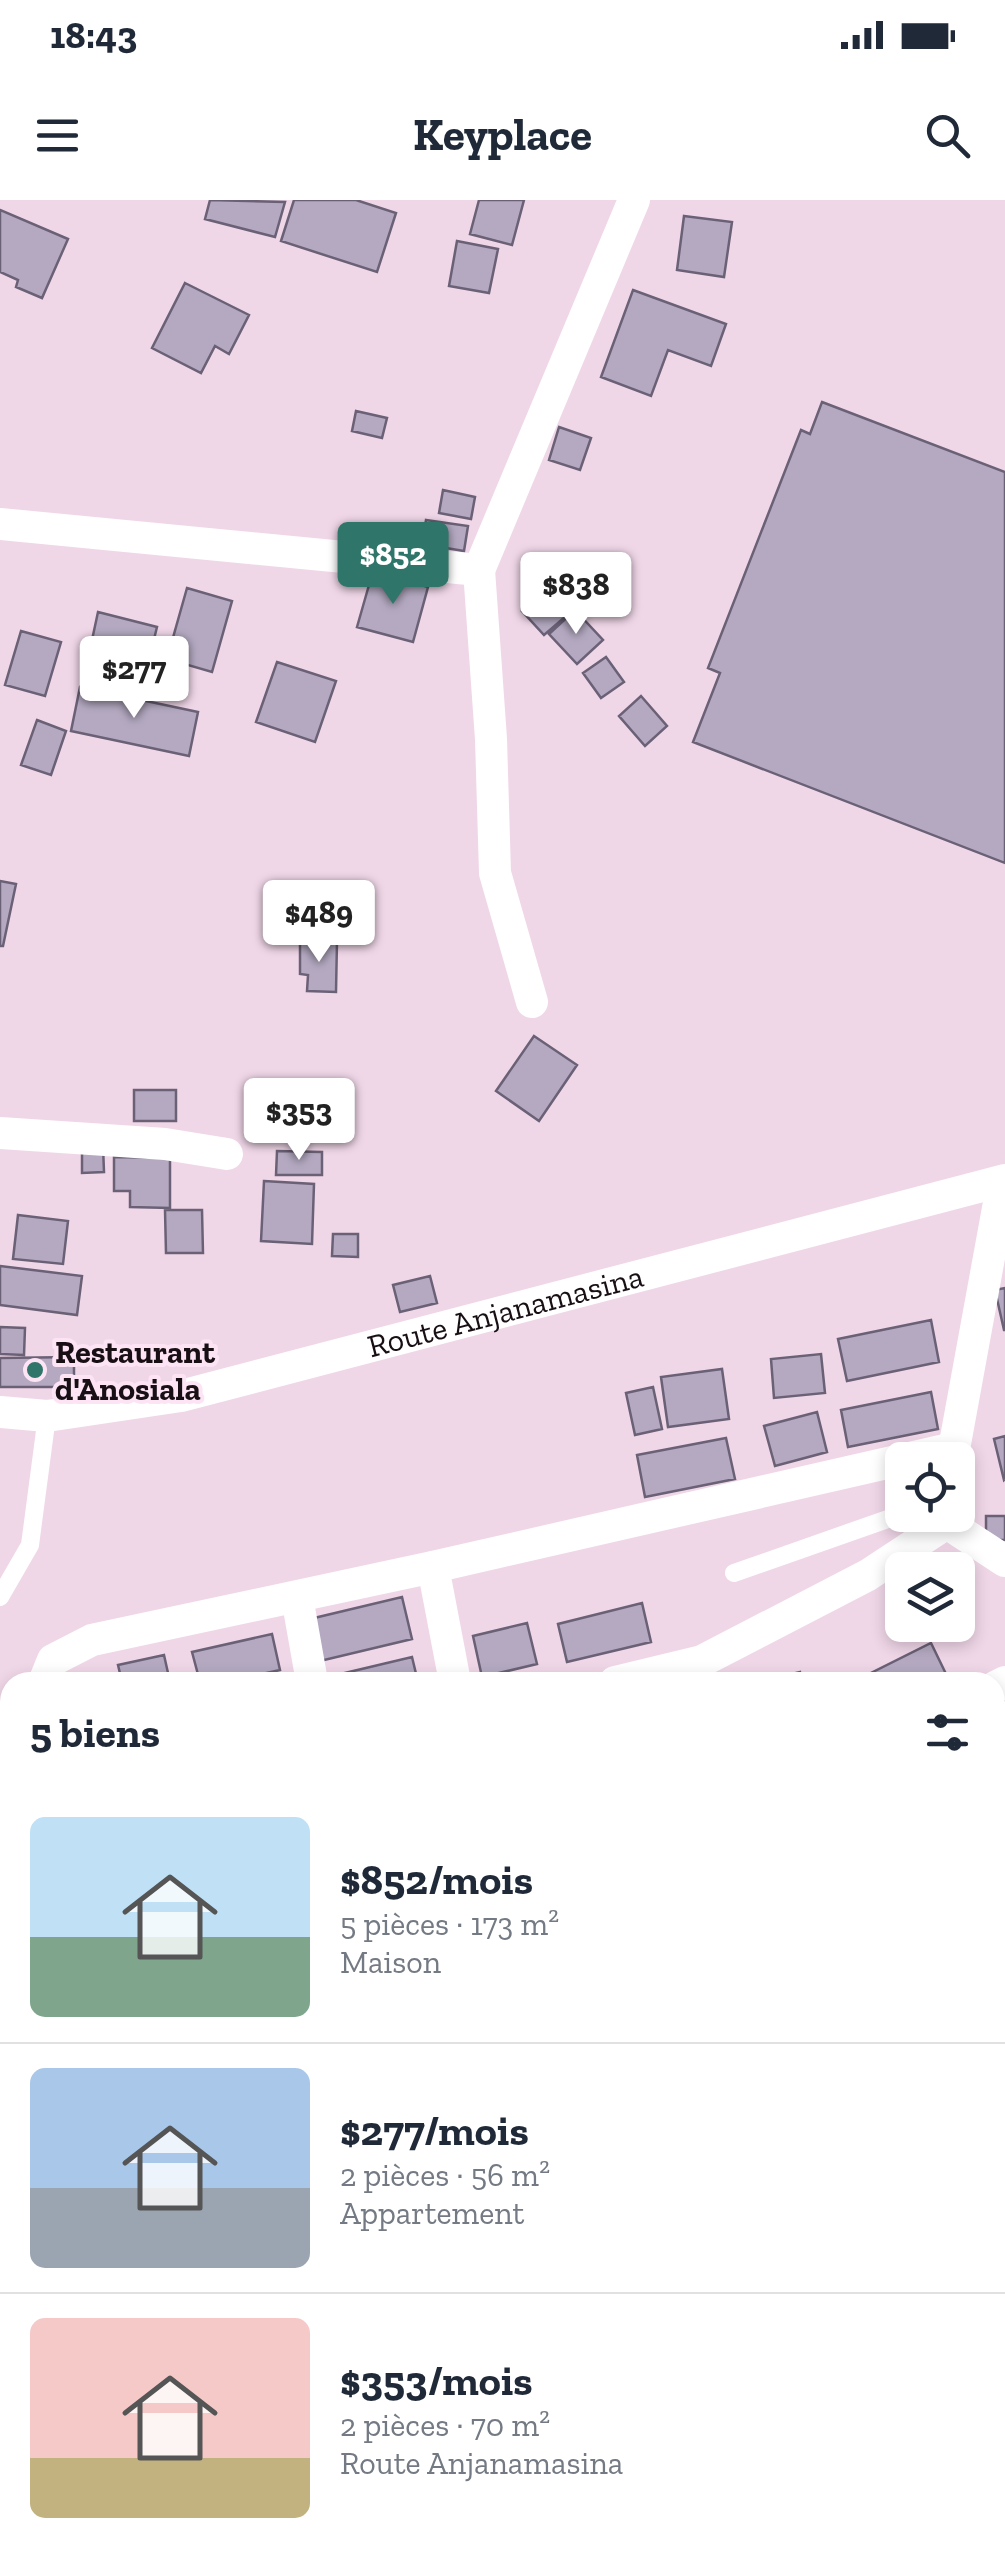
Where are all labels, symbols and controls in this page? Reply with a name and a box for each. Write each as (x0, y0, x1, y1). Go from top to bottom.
text: 18:43 (50, 12, 137, 58)
icon: menu (30, 108, 85, 163)
text: Keyplace (413, 108, 592, 162)
icon: search (920, 108, 975, 163)
pin: $852 (334, 522, 452, 607)
text: $852 (360, 535, 426, 573)
pin: $838 (517, 552, 635, 637)
text: $838 (542, 565, 610, 603)
pin: $277 (75, 636, 193, 721)
text: $277 (102, 649, 166, 687)
pin: $489 (260, 880, 378, 965)
text: $489 (285, 893, 353, 931)
pin: $353 (240, 1078, 358, 1163)
text: $353 (266, 1091, 332, 1129)
street label: Route Anjanamasina (364, 1257, 647, 1365)
place label: Restaurant d'Anosiala (55, 1333, 215, 1408)
marker: Restaurant d'Anosiala (24, 1359, 46, 1381)
map controls (885, 1442, 975, 1642)
button: locate (885, 1442, 975, 1532)
button: layers (885, 1552, 975, 1642)
icon: filters (920, 1705, 975, 1760)
text: 5 biens (30, 1707, 160, 1758)
text: $852/mois (340, 1854, 533, 1905)
icon: home (110, 1857, 230, 1977)
text: 5 pièces · 173 m² (340, 1905, 559, 1943)
text: Maison (340, 1943, 441, 1981)
text: $277/mois (340, 2105, 529, 2156)
icon: home (110, 2108, 230, 2228)
text: 2 pièces · 56 m² (340, 2156, 550, 2194)
text: Appartement (340, 2194, 524, 2232)
text: $353/mois (340, 2355, 533, 2406)
icon: home (110, 2358, 230, 2478)
text: 2 pièces · 70 m² (340, 2406, 550, 2444)
text: Route Anjanamasina (340, 2444, 623, 2482)

